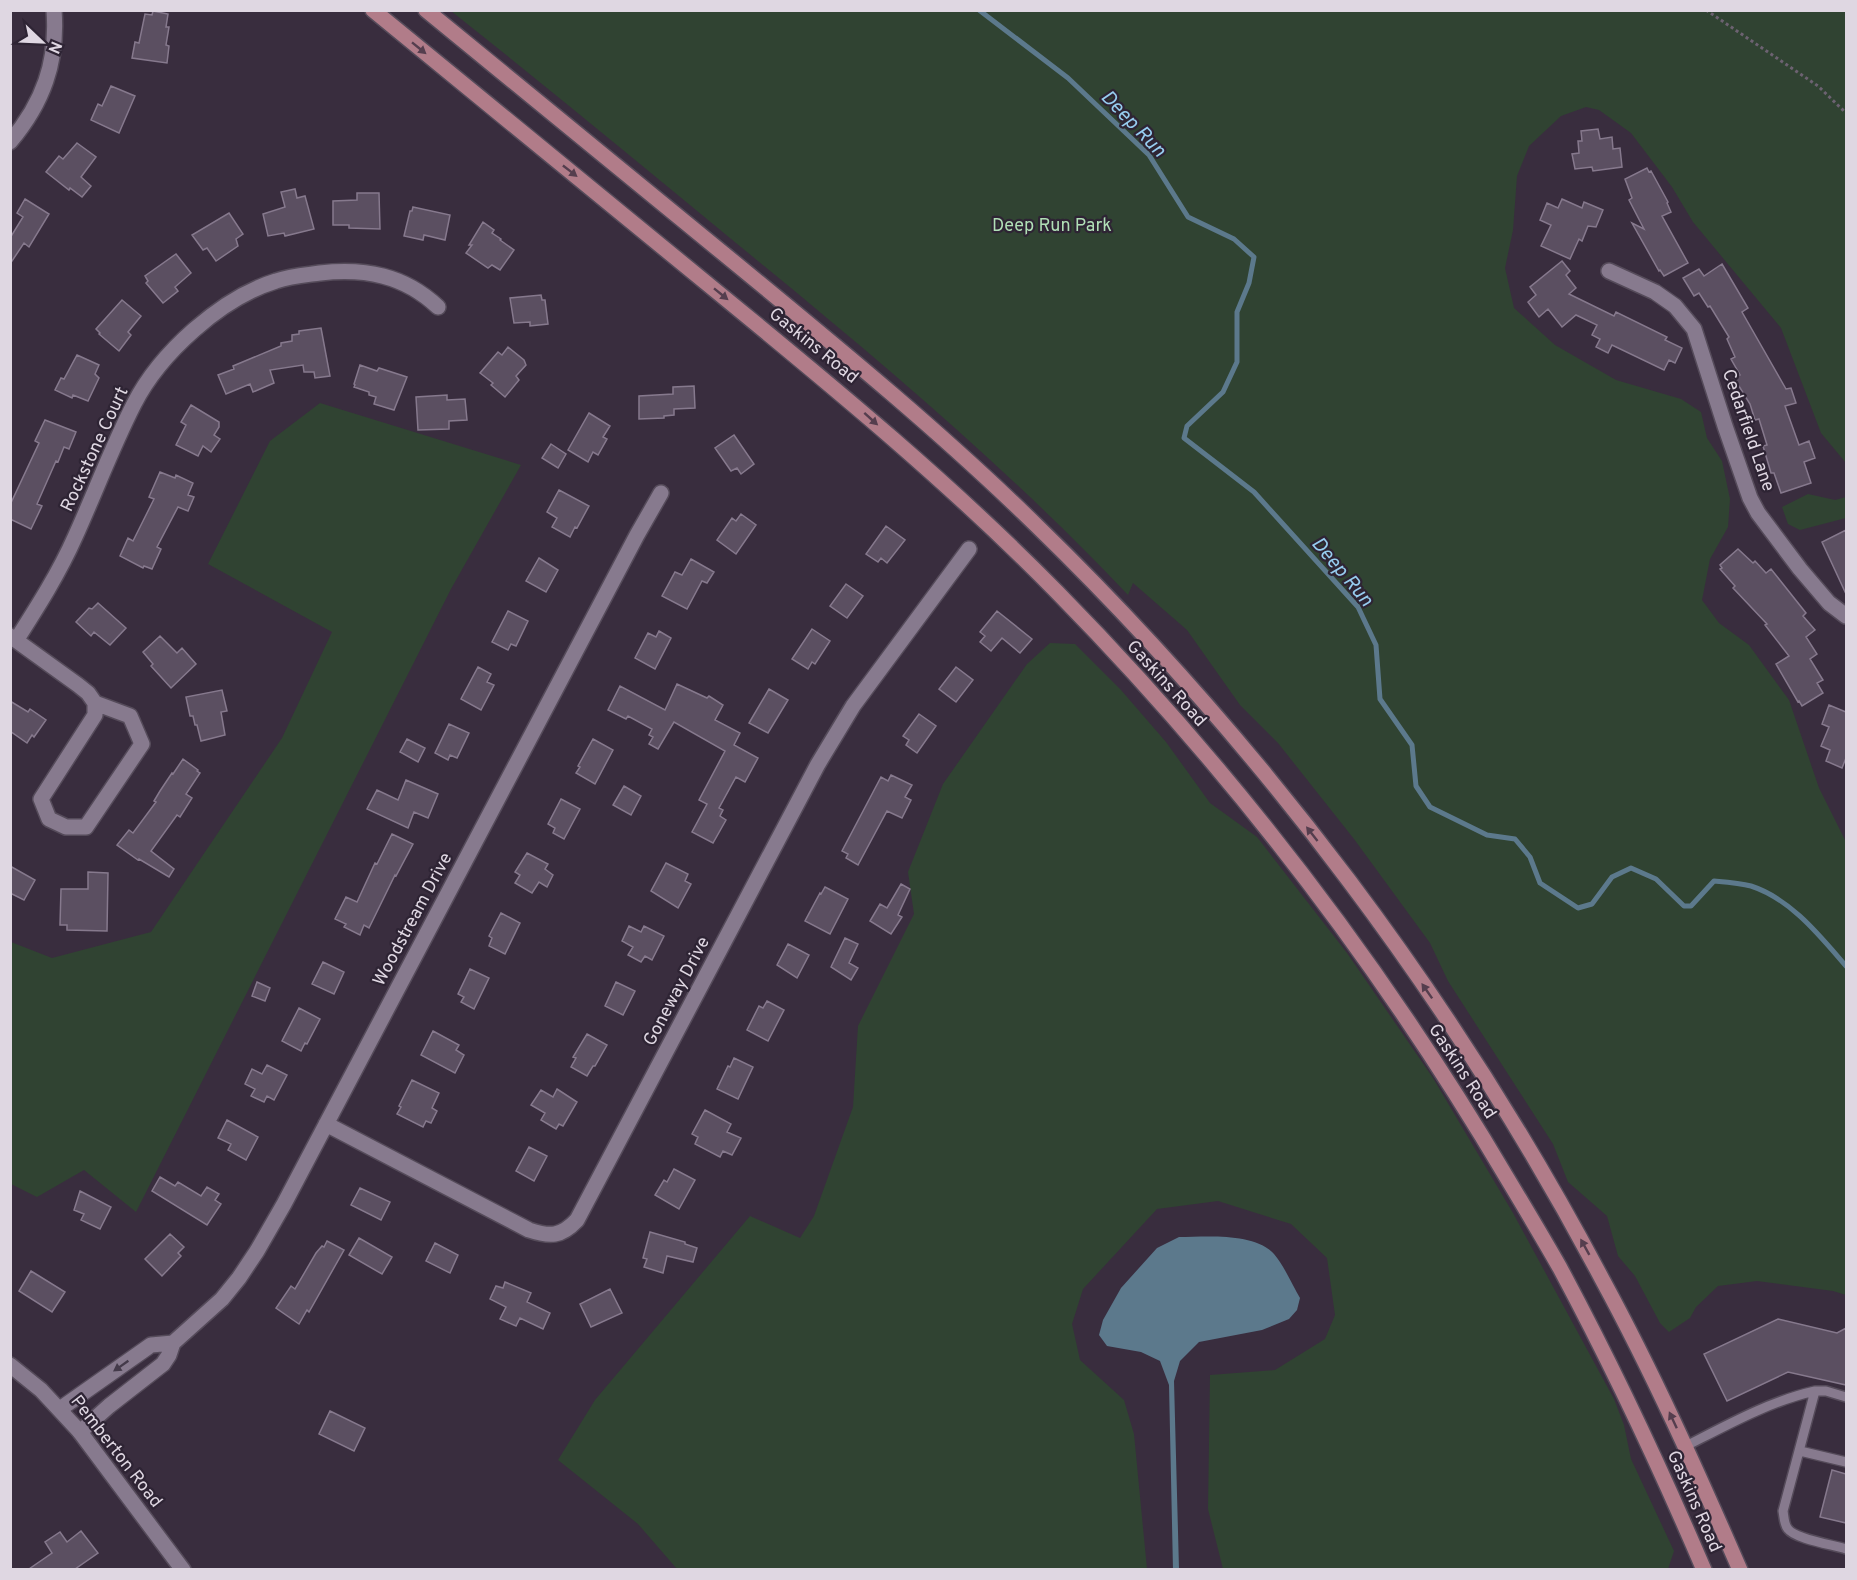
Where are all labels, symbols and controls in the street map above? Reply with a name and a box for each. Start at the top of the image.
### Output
north arrow [12,12,72,72]
text: N [43,38,65,56]
one-way arrow [411,41,427,54]
water label: Deep Run [1094,85,1171,164]
one-way arrow [562,164,578,177]
park label: Deep Run Park [992,215,1112,238]
one-way arrow [713,288,729,301]
street label: Gaskins Road [764,303,863,389]
street label: Cedarfield Lane [1716,366,1779,495]
street label: Rockstone Court [56,383,134,516]
one-way arrow [863,412,878,425]
water label: Deep Run [1305,532,1378,613]
street label: Gaskins Road [1121,636,1211,732]
one-way arrow [1306,826,1319,842]
street label: Woodstream Drive [368,849,458,990]
street label: Goneway Drive [639,933,716,1050]
one-way arrow [1421,984,1433,1000]
street label: Gaskins Road [1422,1020,1501,1124]
one-way arrow [1580,1238,1590,1255]
one-way arrow [113,1360,129,1372]
street label: Pemberton Road [65,1391,167,1513]
one-way arrow [1669,1412,1678,1429]
street label: Gaskins Road [1661,1447,1726,1556]

